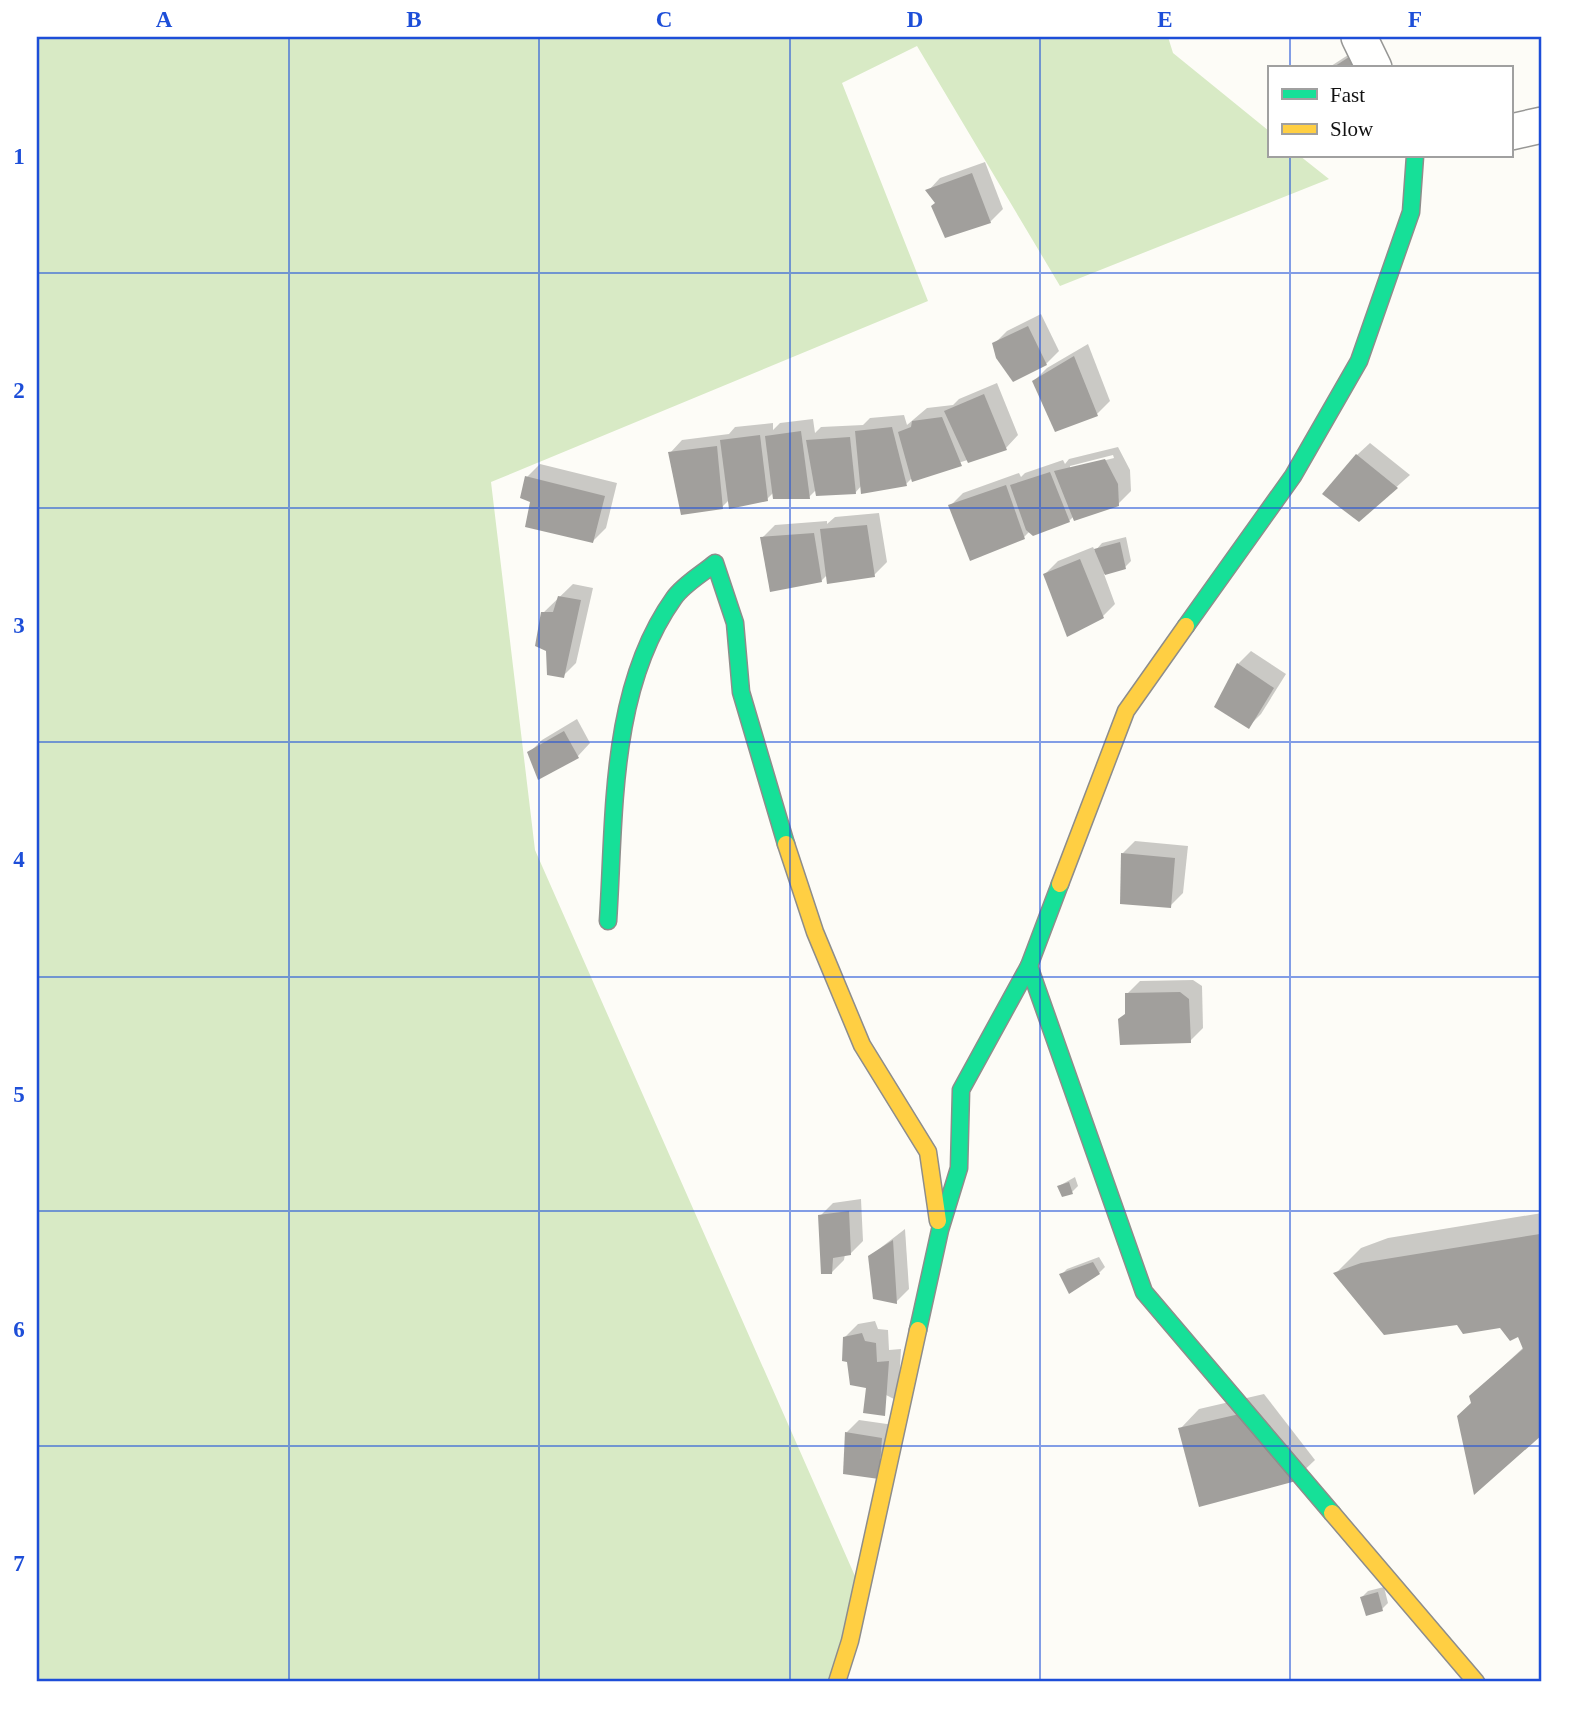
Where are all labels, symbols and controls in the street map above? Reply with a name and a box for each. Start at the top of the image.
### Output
text: A [156,7,173,32]
text: B [406,7,422,32]
text: C [656,7,672,32]
text: D [907,7,923,32]
text: E [1157,7,1173,32]
text: F [1408,7,1422,32]
legend [1268,66,1512,158]
text: Fast [1330,83,1365,107]
text: Slow [1330,117,1374,141]
text: 1 [13,144,25,169]
text: 2 [13,378,25,403]
text: 3 [13,613,25,638]
text: 4 [13,847,25,872]
text: 5 [13,1082,25,1107]
text: 6 [13,1317,25,1342]
text: 7 [13,1551,25,1576]

